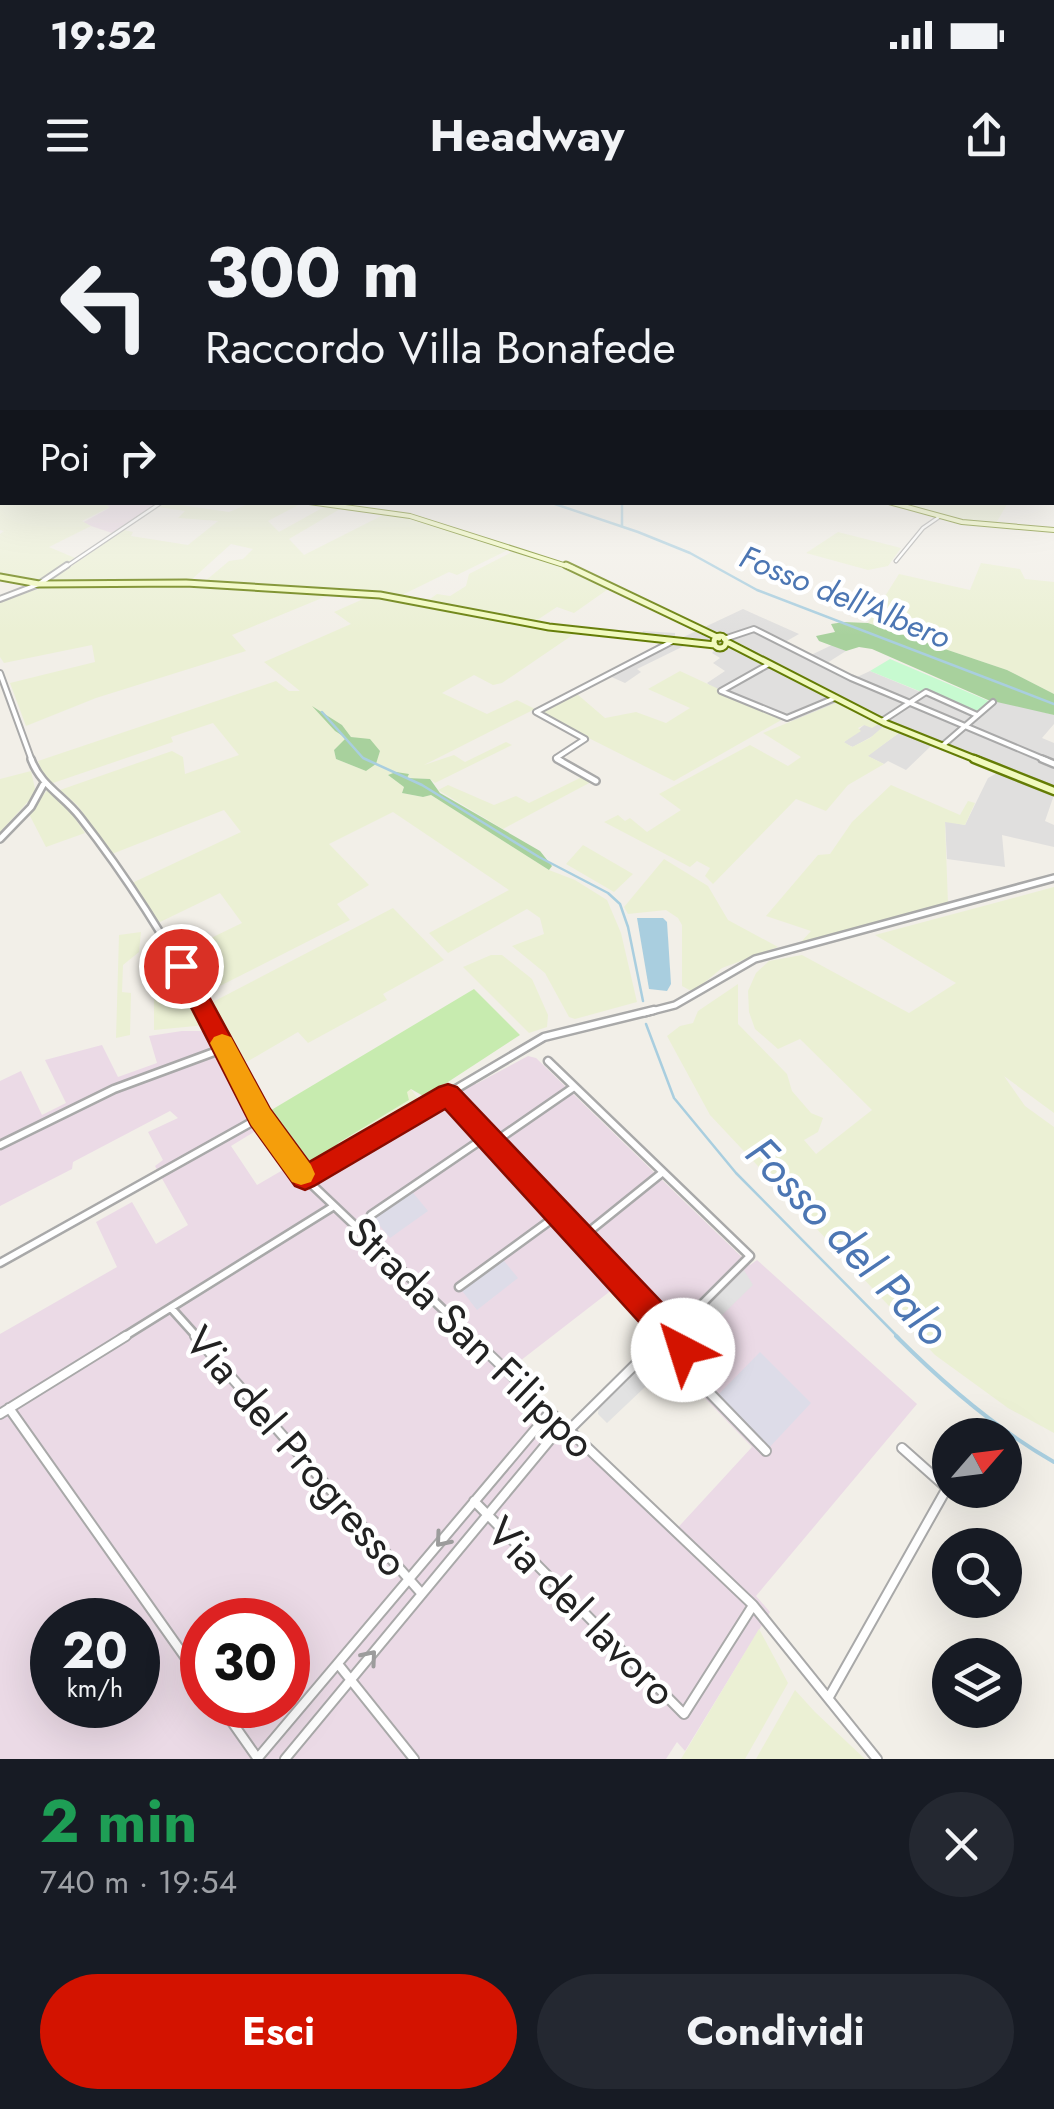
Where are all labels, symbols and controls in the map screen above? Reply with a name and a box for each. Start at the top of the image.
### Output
text: 19:52 [50,8,156,63]
text: Headway [430,103,624,168]
icon: menu [40,108,95,163]
icon: share [959,108,1014,163]
text: 300 m [205,222,420,323]
icon: left [40,240,170,370]
text: Raccordo Villa Bonafede [205,315,676,380]
text: Poi [40,430,90,485]
icon: right [110,430,165,485]
water label: Fosso dell'Albero [733,534,957,660]
pin [139,924,224,1009]
icon: arrive [154,939,209,994]
water label: Fosso del Palo [731,1122,965,1361]
street label: Strada San Filippo [332,1202,609,1472]
position arrow [631,1298,735,1402]
street label: Via del Progresso [171,1313,423,1590]
north arrow [932,1418,1022,1508]
map controls [932,1418,1022,1728]
street label: Via del lavoro [473,1503,690,1720]
one-way arrow [435,1528,453,1546]
button: search [932,1528,1022,1618]
speed limit sign: 30 [180,1598,310,1728]
text: 20 [62,1614,128,1687]
button: layers [932,1638,1022,1728]
one-way arrow [358,1650,376,1668]
text: km/h [67,1670,123,1706]
text: 2 min [40,1778,198,1865]
button: close [909,1792,1014,1897]
text: 740 m · 19:54 [40,1859,237,1905]
button: Esci [40,1974,517,2089]
button: Condividi [537,1974,1014,2089]

